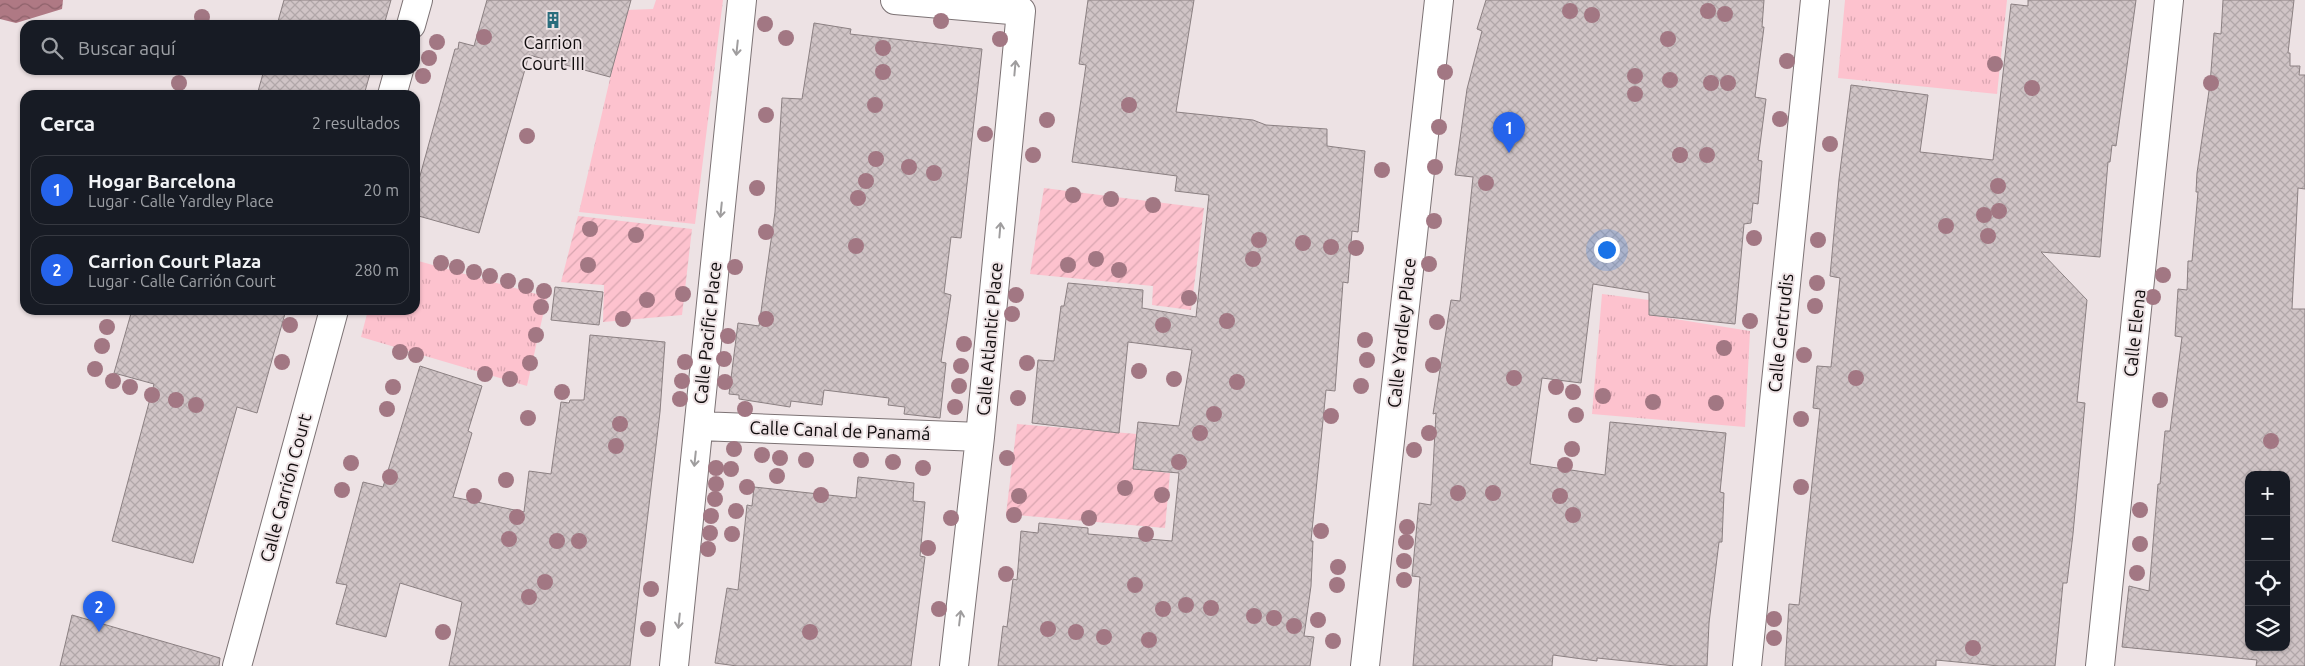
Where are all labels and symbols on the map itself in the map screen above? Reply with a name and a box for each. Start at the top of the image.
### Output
building icon: Carrion Court III [543,10,563,30]
place label: Carrion Court III [521,32,585,73]
one-way arrow [732,40,742,56]
one-way arrow [1011,60,1020,76]
pin: 1 [1493,112,1525,153]
one-way arrow [716,202,726,218]
one-way arrow [995,222,1005,238]
your location [1594,237,1620,263]
street label: Calle Yardley Place [1383,257,1419,409]
street label: Calle Pacific Place [690,261,724,405]
street label: Calle Atlantic Place [972,261,1006,416]
street label: Calle Gertrudis [1764,272,1796,393]
street label: Calle Elena [2119,288,2149,378]
street label: Calle Carrión Court [256,411,314,564]
street label: Calle Canal de Panamá [749,417,931,443]
one-way arrow [690,451,700,467]
pin: 2 [83,591,115,632]
one-way arrow [955,610,965,626]
one-way arrow [674,612,684,628]

